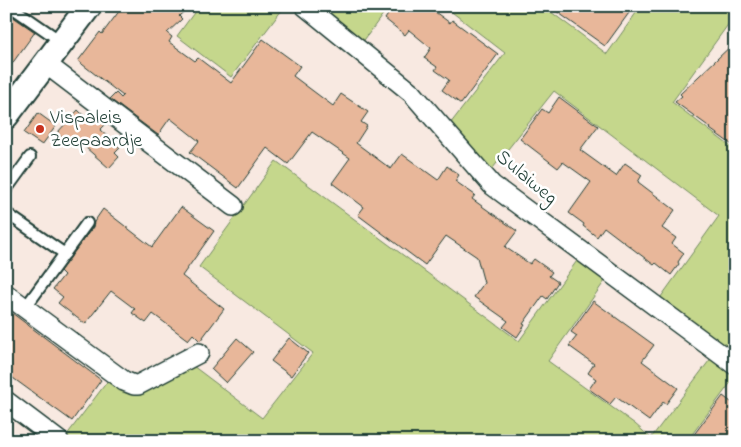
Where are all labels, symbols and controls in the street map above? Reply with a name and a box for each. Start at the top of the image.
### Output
place label: Vispaleis Zeepaardje [49,104,142,156]
marker: Vispaleis Zeepaardje [34,123,46,135]
street label: Sulaiweg [488,143,563,213]

